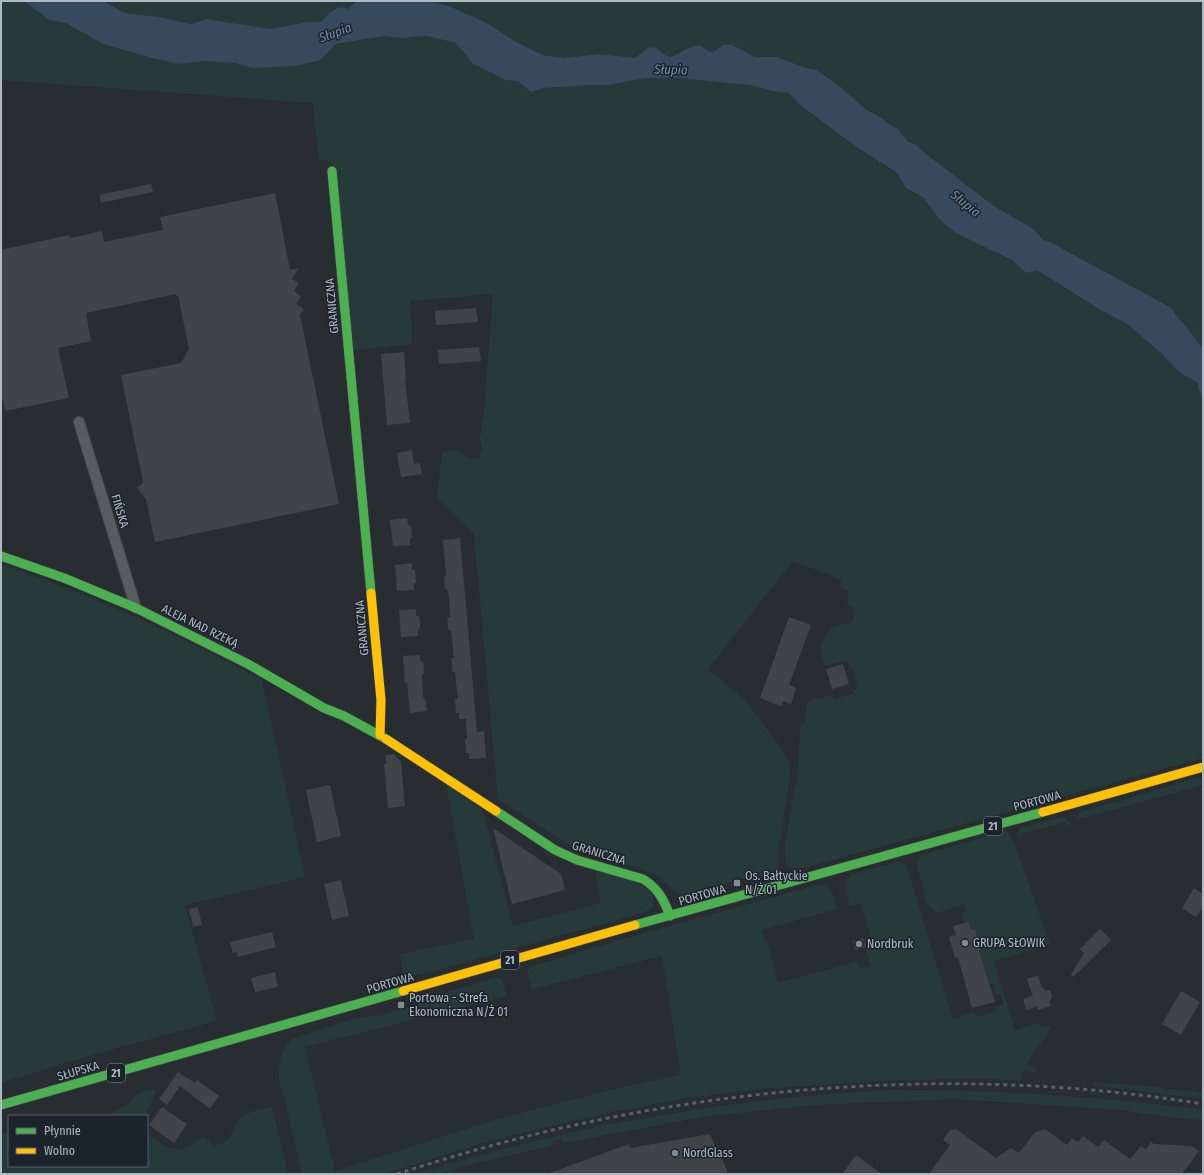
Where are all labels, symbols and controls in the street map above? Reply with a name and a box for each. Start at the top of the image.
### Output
water label: Słupia [316,20,354,46]
water label: Słupia [653,61,688,78]
water label: Słupia [947,186,984,220]
street label: GRANICZNA [323,277,341,334]
street label: FIŃSKA [108,492,133,530]
street label: GRANICZNA [353,599,371,656]
street label: ALEJA NAD RZEKĄ [159,601,241,651]
street label: PORTOWA [1012,788,1063,814]
road number: 21 [984,817,1002,835]
street label: GRANICZNA [570,838,628,868]
place label: Os. Bałtyckie N/Ż 01 [745,869,808,897]
marker: Os. Bałtyckie N/Ż 01 [732,878,742,888]
street label: PORTOWA [677,881,728,908]
place label: GRUPA SŁOWIK [973,936,1046,950]
place label: Nordbruk [867,937,914,951]
marker: GRUPA SŁOWIK [960,938,970,948]
marker: Nordbruk [854,939,864,949]
road number: 21 [501,951,519,969]
street label: PORTOWA [365,969,416,996]
place label: Portowa - Strefa Ekonomiczna N/Ż 01 [409,991,508,1019]
marker: Portowa - Strefa Ekonomiczna N/Ż 01 [396,1000,406,1010]
street label: SŁUPSKA [55,1058,101,1084]
road number: 21 [107,1064,125,1082]
legend [8,1115,148,1167]
text: Płynnie [44,1124,81,1138]
text: Wolno [44,1144,75,1158]
place label: NordGlass [683,1146,733,1160]
marker: NordGlass [670,1148,680,1158]

